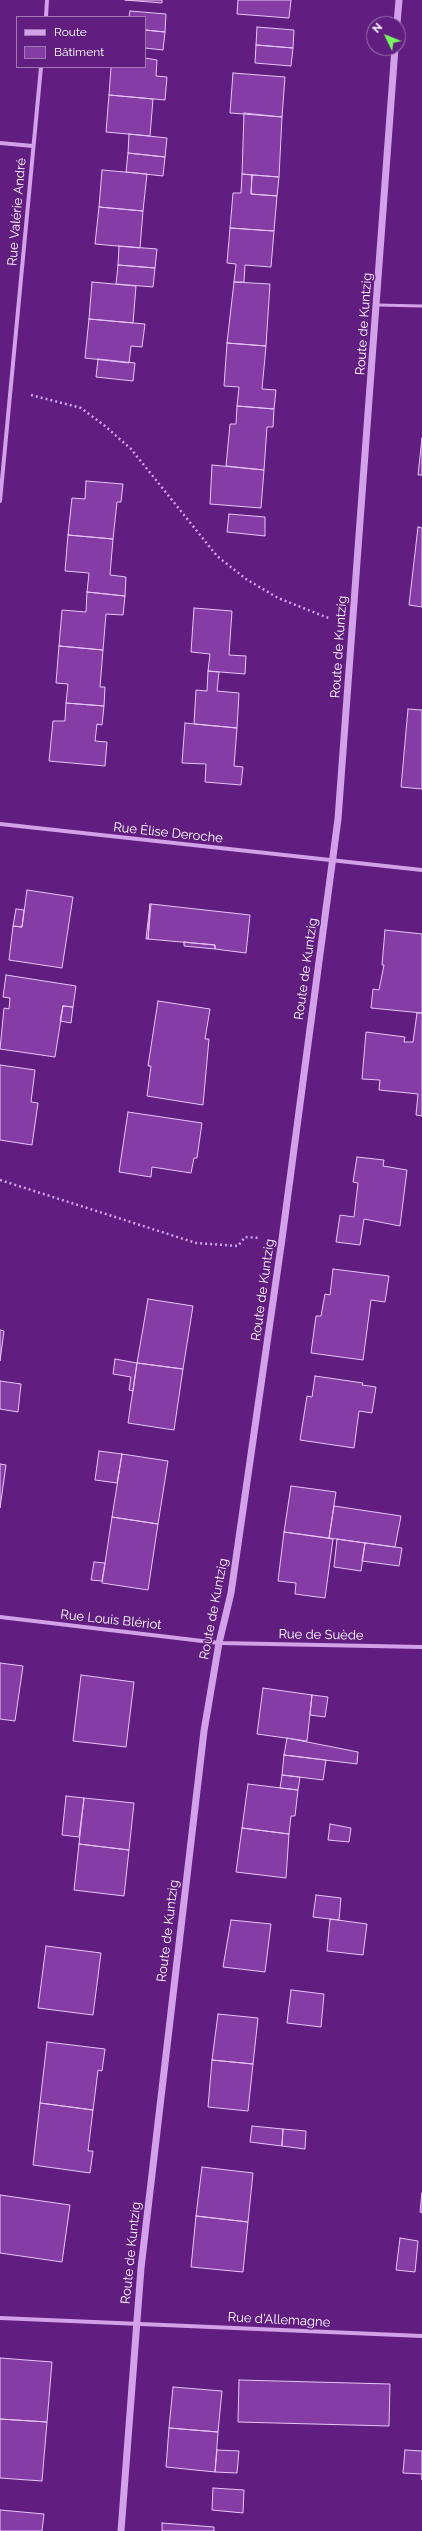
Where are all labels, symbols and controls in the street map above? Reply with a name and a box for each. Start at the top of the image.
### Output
legend [16,16,146,68]
north arrow [366,16,406,56]
text: N [370,21,385,36]
text: Route [54,25,87,39]
text: Bâtiment [54,45,104,59]
street label: Rue Valérie André [5,157,29,267]
street label: Route de Kuntzig [353,272,375,376]
street label: Route de Kuntzig [328,595,350,699]
street label: Rue Élise Deroche [113,819,223,847]
street label: Route de Kuntzig [291,917,321,1021]
street label: Route de Kuntzig [248,1238,278,1342]
street label: Route de Kuntzig [197,1557,231,1661]
street label: Rue Louis Blériot [60,1607,162,1633]
street label: Rue de Suède [278,1626,364,1644]
street label: Route de Kuntzig [154,1879,182,1983]
street label: Route de Kuntzig [118,2201,144,2305]
street label: Rue d'Allemagne [227,2310,331,2330]

